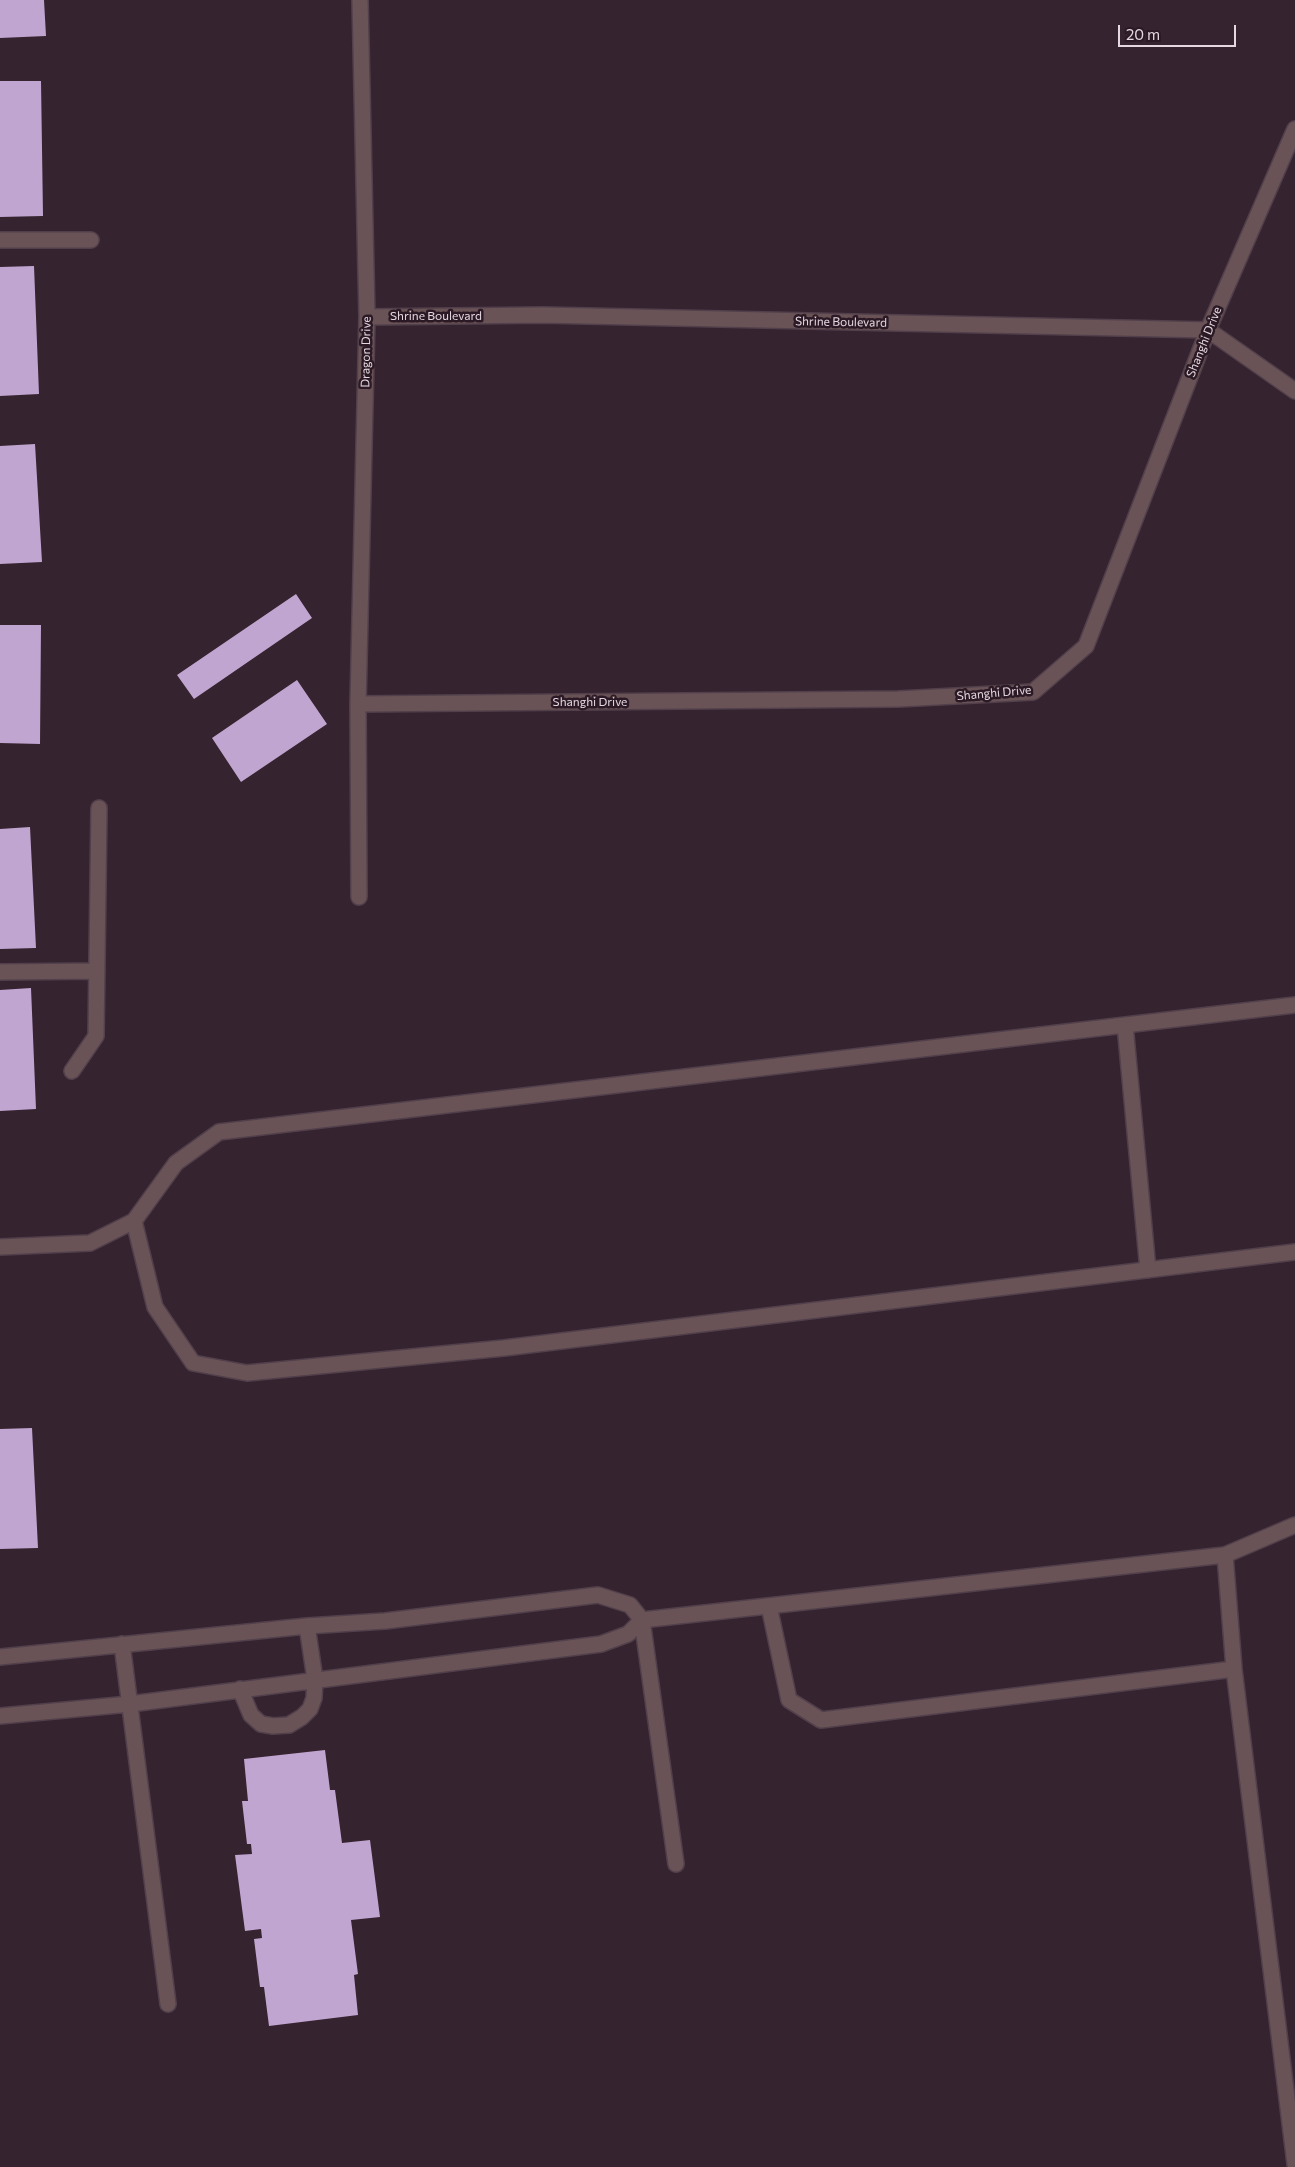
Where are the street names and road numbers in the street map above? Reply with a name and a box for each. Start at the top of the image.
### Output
street label: Shanghi Drive [1183,305,1225,379]
street label: Shrine Boulevard [390,309,482,323]
street label: Shrine Boulevard [795,314,887,330]
street label: Dragon Drive [358,316,374,388]
street label: Shanghi Drive [956,683,1032,703]
street label: Shanghi Drive [553,695,627,709]

